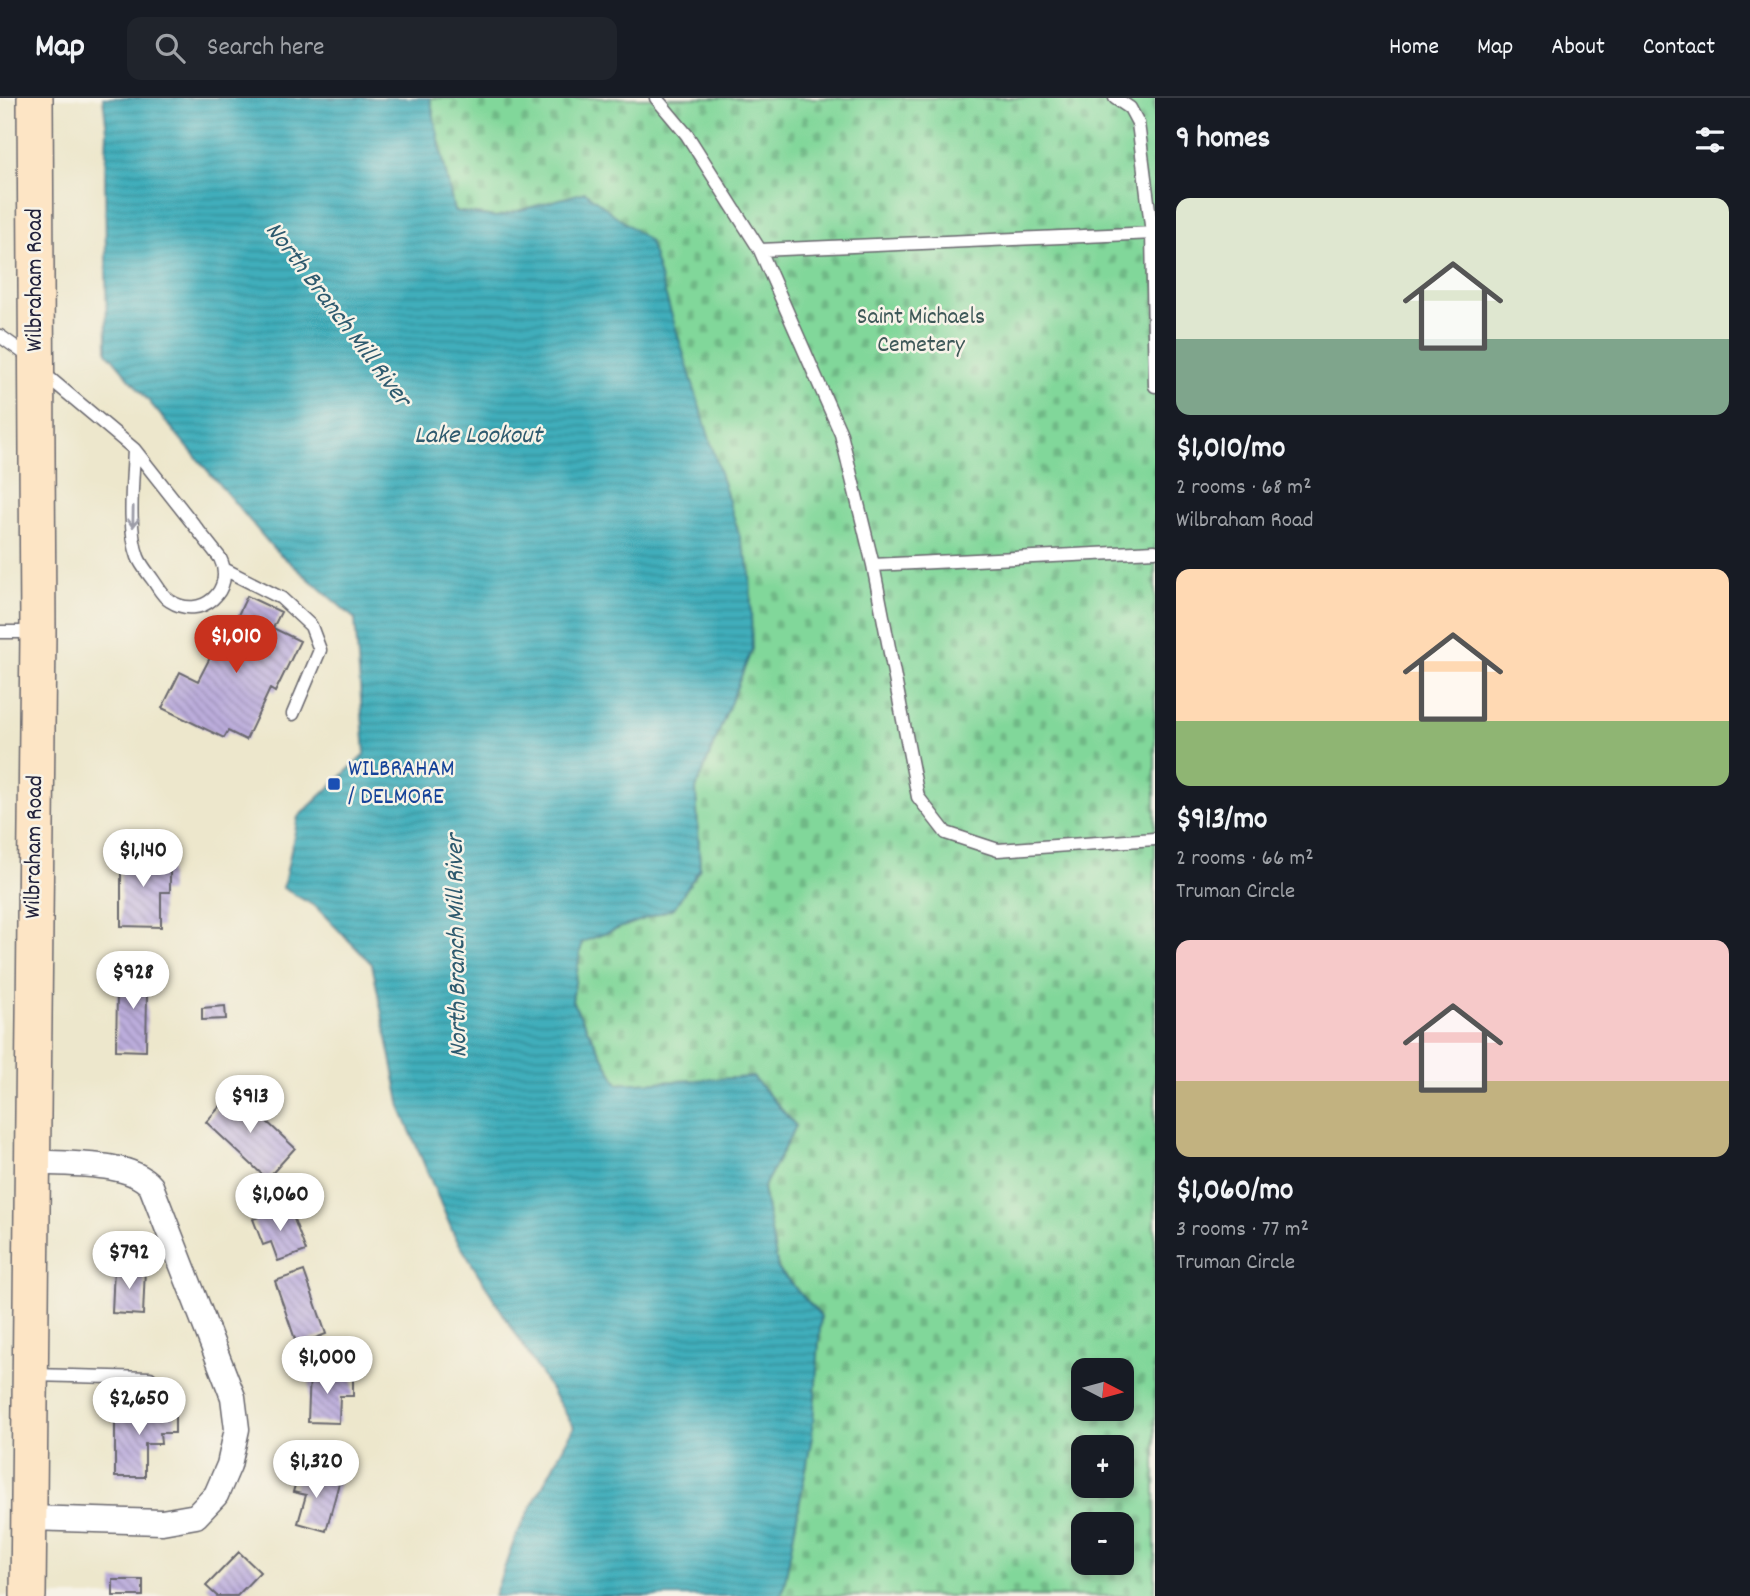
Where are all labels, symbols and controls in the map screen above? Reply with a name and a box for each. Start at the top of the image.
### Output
search box [127,17,617,80]
text: Map [35,25,85,72]
icon: search [151,29,189,67]
text: Search here [207,30,325,67]
text: Home [1389,31,1439,65]
text: Map [1477,31,1513,65]
text: About [1551,31,1605,65]
text: Contact [1643,31,1715,65]
text: 9 homes [1176,119,1270,162]
icon: filters [1691,121,1729,159]
street label: Wilbraham Road [19,208,53,352]
water label: North Branch Mill River [255,215,421,418]
icon: home [1390,243,1516,369]
park label: Saint Michaels Cemetery [857,301,985,363]
water label: Lake Lookout [414,418,544,455]
text: $1,010/mo [1176,429,1285,472]
text: 2 rooms · 68 m² [1176,472,1312,505]
one-way arrow [126,505,140,528]
text: Wilbraham Road [1176,505,1314,538]
icon: home [1390,614,1516,740]
pin: $1,010 [179,616,293,675]
text: $1,010 [210,621,262,654]
place label: WILBRAHAM / DELMORE [348,753,455,815]
street label: Wilbraham Road [17,775,53,919]
marker: WILBRAHAM / DELMORE [326,776,342,792]
text: $913/mo [1176,800,1267,843]
pin: $1,140 [86,830,200,889]
water label: North Branch Mill River [437,831,478,1058]
text: $1,140 [119,835,167,868]
text: 2 rooms · 66 m² [1176,843,1314,876]
text: Truman Circle [1176,876,1295,909]
pin: $928 [92,951,174,1011]
text: $928 [112,957,154,990]
icon: home [1390,985,1516,1111]
pin: $913 [209,1076,291,1135]
text: $913 [231,1081,269,1114]
text: $1,060/mo [1176,1171,1293,1214]
pin: $1,060 [223,1174,337,1233]
text: $1,060 [251,1179,309,1212]
text: 3 rooms · 77 m² [1176,1214,1309,1247]
pin: $792 [88,1232,170,1291]
text: $792 [108,1237,150,1270]
text: Truman Circle [1176,1247,1295,1280]
pin: $1,000 [270,1336,384,1396]
text: $1,000 [298,1342,356,1375]
north arrow [1071,1358,1134,1421]
map controls [1071,1358,1134,1575]
pin: $2,650 [82,1378,196,1437]
text: $2,650 [109,1383,169,1416]
button: + [1071,1435,1134,1498]
pin: $1,320 [259,1440,373,1500]
text: $1,320 [289,1446,343,1479]
button: − [1071,1512,1134,1575]

